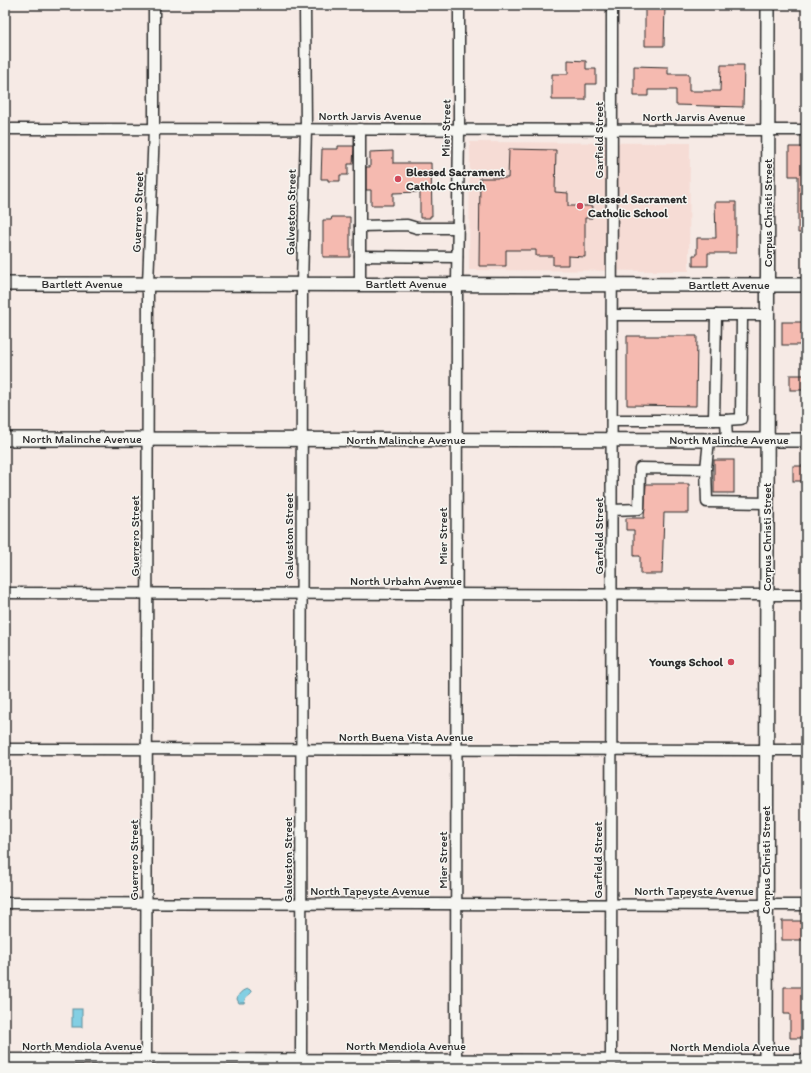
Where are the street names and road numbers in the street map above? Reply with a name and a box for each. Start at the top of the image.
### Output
street label: Mier Street [438,99,454,157]
street label: Garfield Street [592,101,606,178]
street label: North Jarvis Avenue [318,109,422,123]
street label: North Jarvis Avenue [642,110,746,124]
street label: Corpus Christi Street [761,158,775,267]
street label: Galveston Street [283,168,299,255]
street label: Guerrero Street [130,171,146,253]
street label: Bartlett Avenue [41,277,123,291]
street label: Bartlett Avenue [365,277,447,291]
street label: Bartlett Avenue [688,278,770,292]
street label: North Malinche Avenue [22,432,142,446]
street label: North Malinche Avenue [346,433,466,447]
street label: North Malinche Avenue [669,433,789,447]
street label: Corpus Christi Street [760,482,774,591]
street label: Galveston Street [282,492,296,579]
street label: Guerrero Street [128,495,142,577]
street label: Garfield Street [592,497,606,574]
street label: Mier Street [436,507,450,565]
street label: North Urbahn Avenue [350,574,462,588]
street label: North Buena Vista Avenue [339,730,474,744]
street label: Corpus Christi Street [759,805,773,914]
street label: Galveston Street [281,816,295,903]
street label: Guerrero Street [127,819,141,901]
street label: Garfield Street [591,821,605,898]
street label: Mier Street [436,831,450,889]
street label: North Tapeyste Avenue [310,884,430,898]
street label: North Tapeyste Avenue [634,884,754,898]
street label: North Mendiola Avenue [22,1039,142,1053]
street label: North Mendiola Avenue [346,1039,466,1053]
street label: North Mendiola Avenue [670,1040,790,1054]

